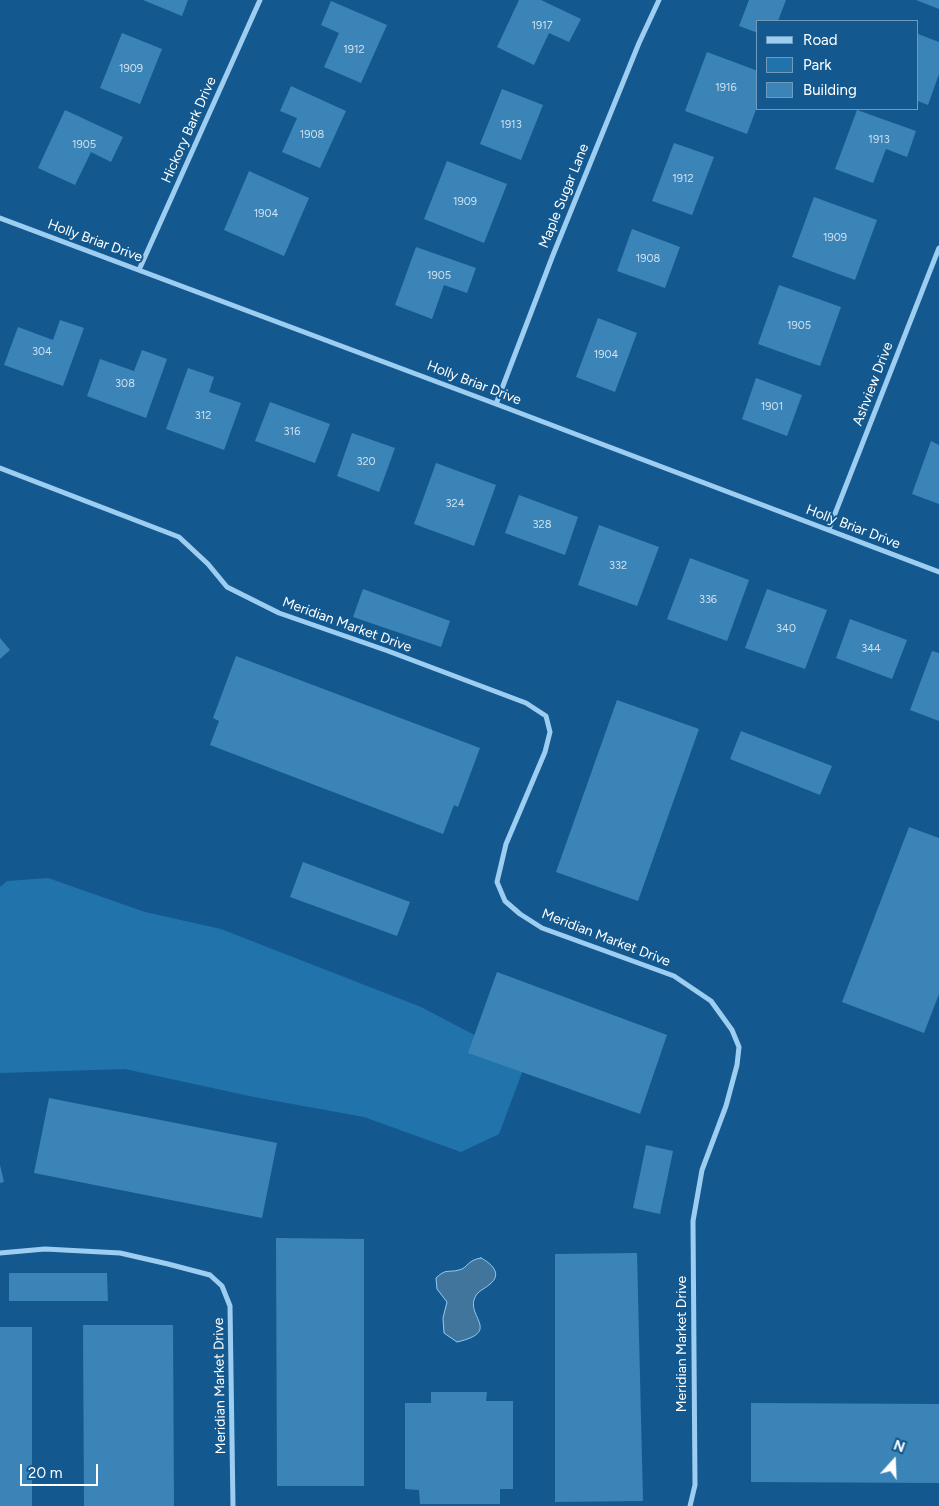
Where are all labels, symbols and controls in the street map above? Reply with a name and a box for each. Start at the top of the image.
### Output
house number: 1917 [531,19,553,33]
legend [756,20,919,110]
text: Road [803,31,838,49]
house number: 1912 [343,43,365,57]
text: Park [803,56,832,74]
house number: 1909 [119,62,143,76]
street label: Hickory Bark Drive [158,74,220,186]
house number: 1916 [715,81,737,95]
text: Building [803,81,857,99]
house number: 1913 [500,118,522,132]
house number: 1908 [300,128,324,142]
house number: 1913 [868,133,890,147]
house number: 1905 [72,138,96,152]
street label: Maple Sugar Lane [535,141,593,251]
house number: 1912 [672,172,694,186]
house number: 1909 [453,195,477,209]
house number: 1904 [254,207,278,221]
street label: Holly Briar Drive [45,216,145,266]
house number: 1909 [823,231,847,245]
house number: 1908 [636,252,660,266]
house number: 1905 [427,269,451,283]
house number: 1905 [787,319,811,333]
street label: Ashview Drive [849,340,897,428]
house number: 304 [32,345,52,359]
house number: 1904 [594,348,618,362]
street label: Holly Briar Drive [424,357,524,409]
house number: 308 [115,377,135,391]
house number: 1901 [761,400,783,414]
house number: 312 [195,409,211,423]
house number: 316 [284,425,300,439]
house number: 320 [356,455,376,469]
house number: 324 [446,497,464,511]
street label: Holly Briar Drive [803,501,903,553]
house number: 328 [533,518,551,532]
house number: 332 [609,559,627,573]
house number: 336 [699,593,717,607]
street label: Meridian Market Drive [280,594,414,656]
house number: 340 [776,622,796,636]
house number: 344 [861,642,881,656]
street label: Meridian Market Drive [539,906,673,970]
street label: Meridian Market Drive [674,1276,690,1412]
street label: Meridian Market Drive [210,1318,230,1454]
north arrow [869,1436,919,1486]
text: N [891,1437,907,1456]
scale bar [22,1454,100,1486]
text: 20 m [28,1464,62,1482]

